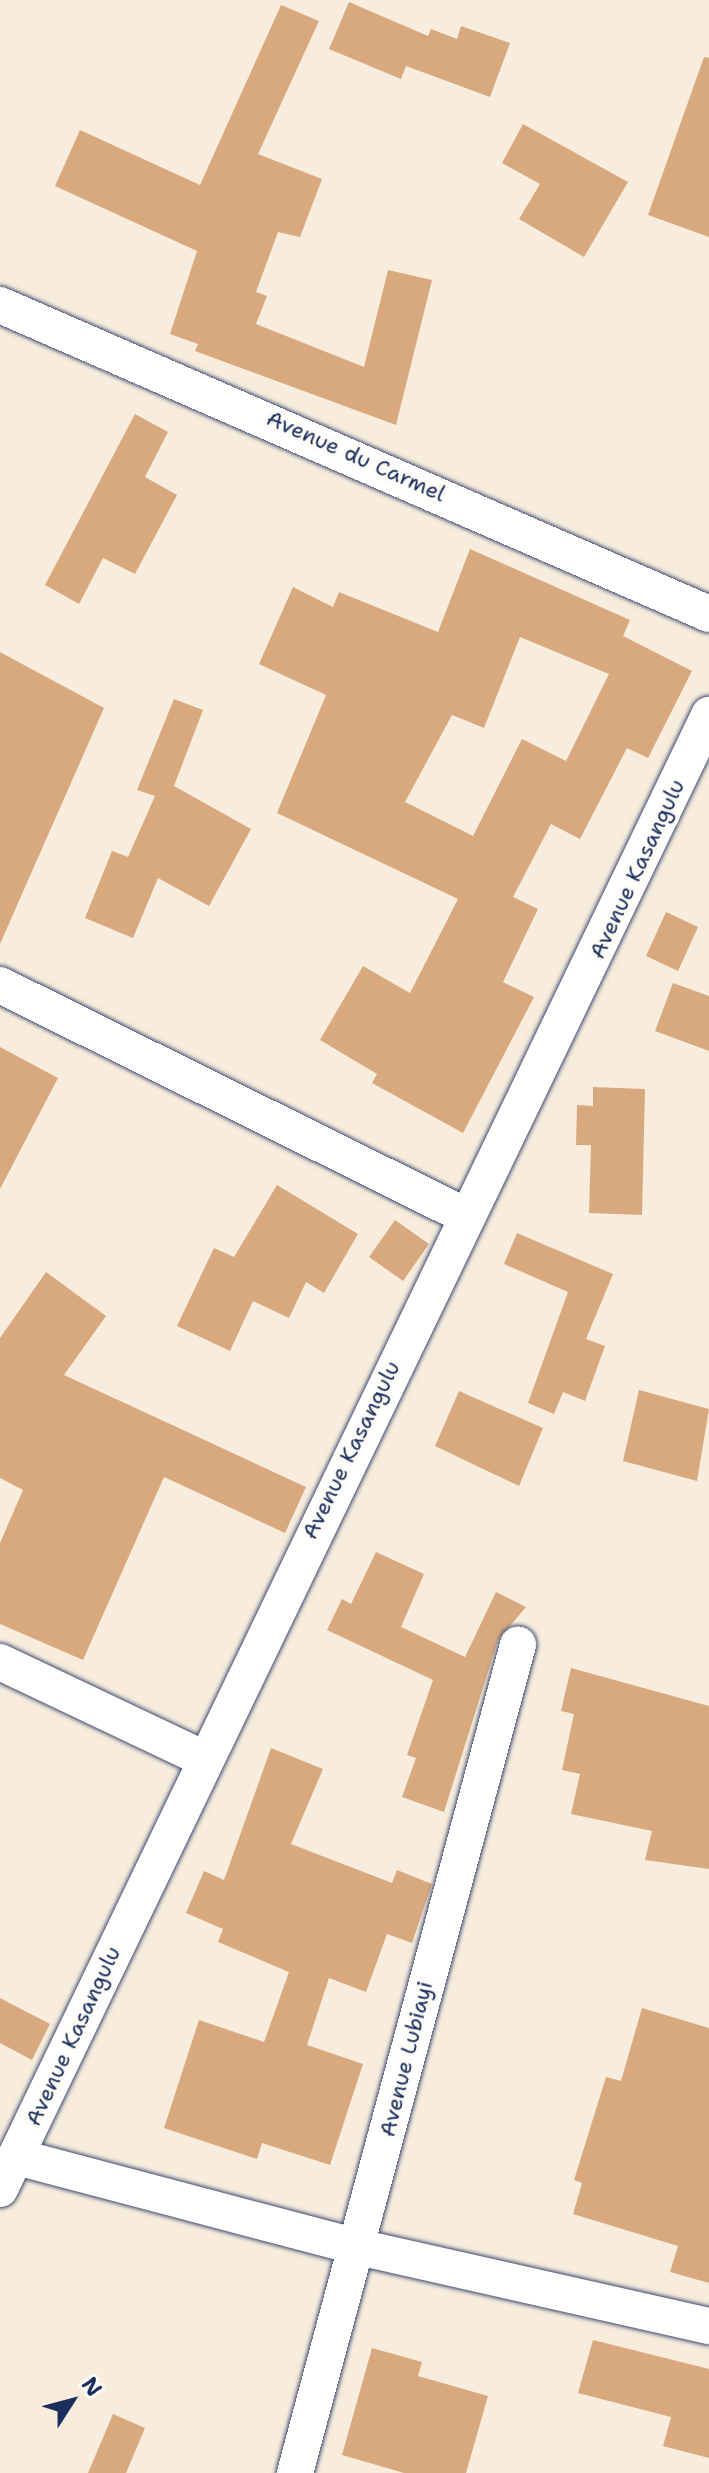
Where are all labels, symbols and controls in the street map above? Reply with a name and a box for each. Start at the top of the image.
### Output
street label: Avenue du Carmel [263,405,449,507]
street label: Avenue Kasangulu [584,775,690,963]
street label: Avenue Kasangulu [296,1357,406,1543]
street label: Avenue Kasangulu [20,1942,126,2130]
street label: Avenue Lubiayi [374,1978,438,2140]
north arrow [32,2361,112,2441]
text: N [75,2371,109,2402]

